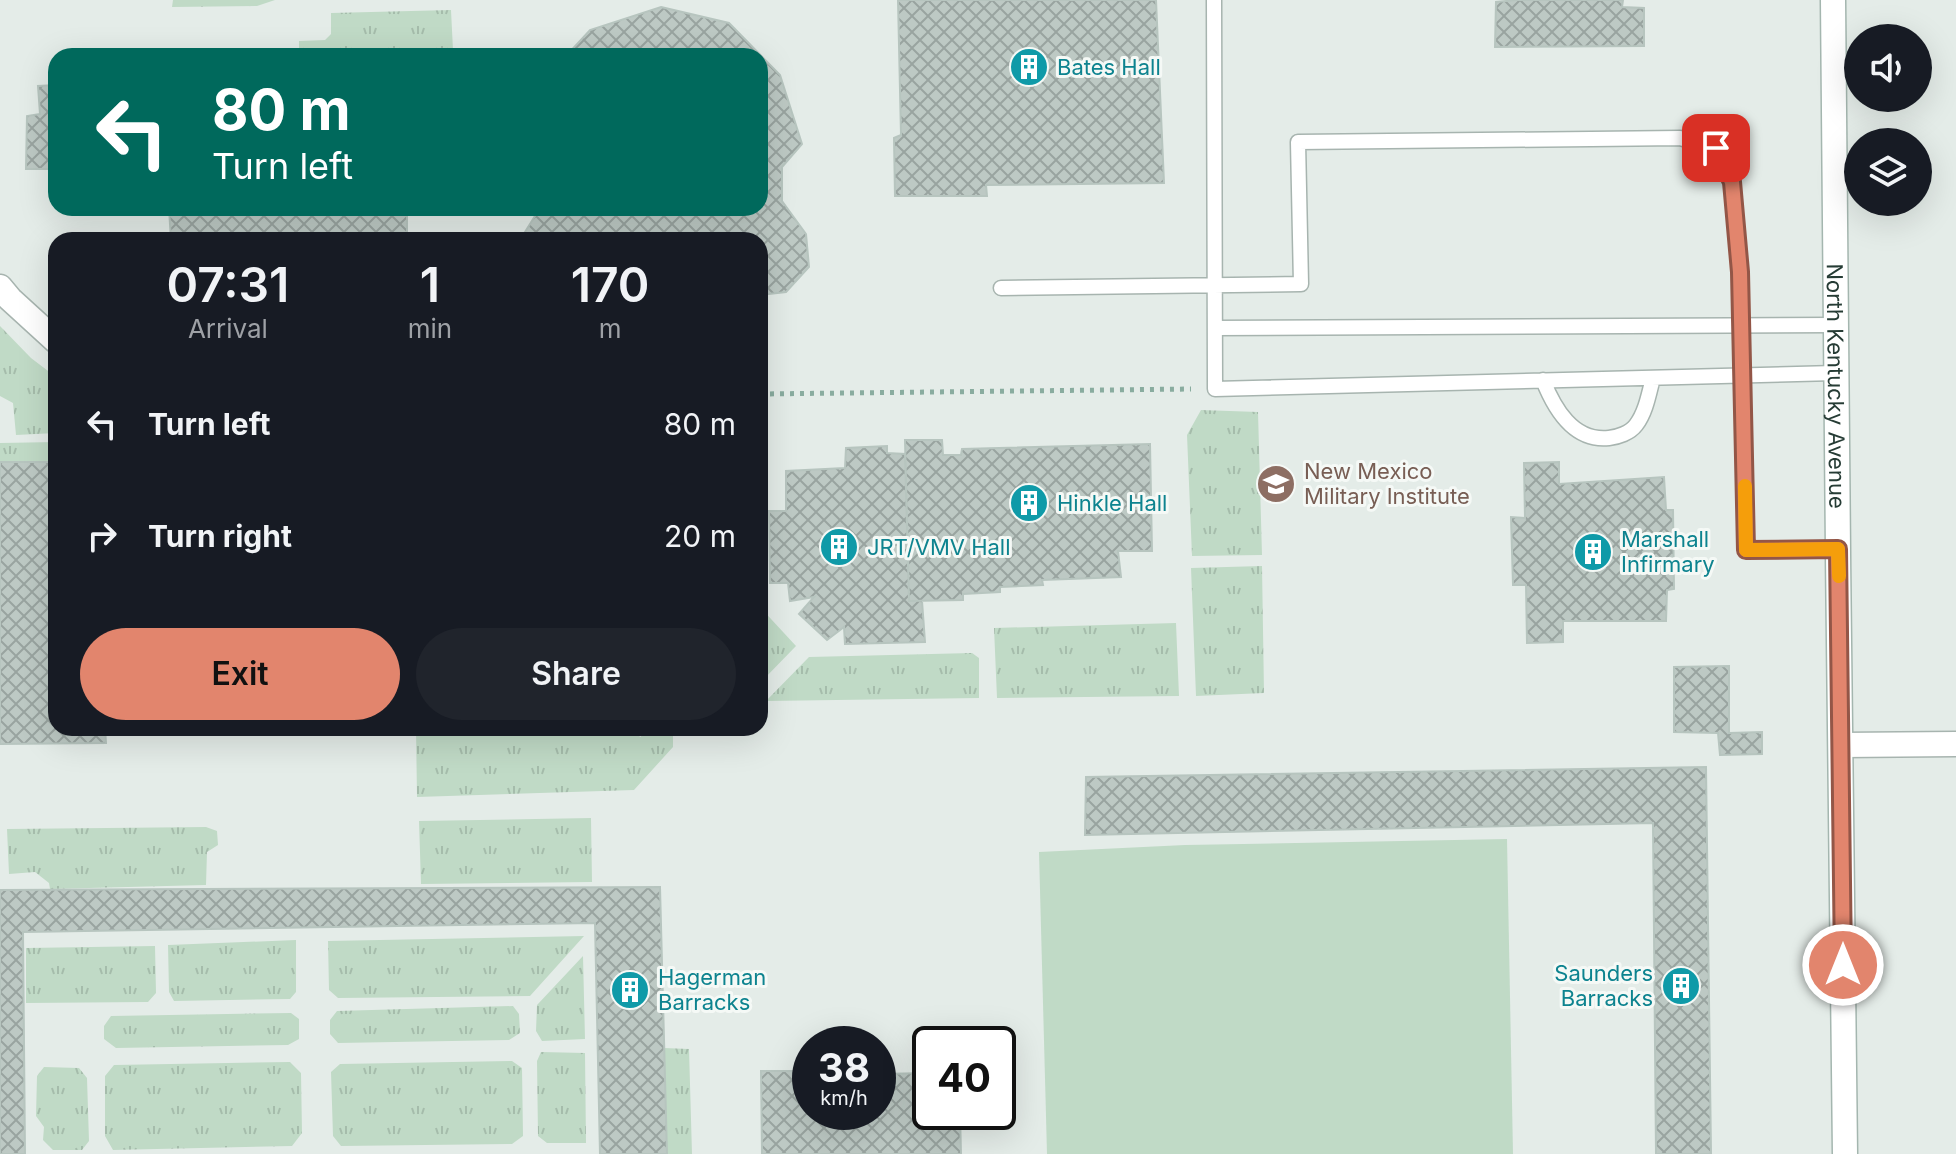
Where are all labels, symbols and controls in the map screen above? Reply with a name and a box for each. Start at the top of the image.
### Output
map controls [1844,24,1932,216]
button: sound [1844,24,1932,112]
building icon: Bates Hall [1008,46,1050,88]
place label: Bates Hall [1057,54,1161,80]
text: 80 m [212,76,351,144]
icon: left [80,80,184,184]
pin [1682,114,1750,182]
icon: arrive [1694,126,1738,170]
button: layers [1844,128,1932,216]
text: Turn left [212,144,353,188]
text: 07:31 [166,255,289,314]
text: 1 [420,255,440,314]
text: 170 [571,255,650,314]
street label: North Kentucky Avenue [1822,263,1850,509]
text: Arrival [188,313,268,344]
text: min [408,313,452,344]
text: m [599,313,621,344]
icon: left [80,402,124,446]
text: Turn left [148,406,270,442]
text: 80 m [664,406,736,442]
place label: New Mexico Military Institute [1304,458,1470,509]
school or university icon: New Mexico Military Institute [1255,463,1297,505]
building icon: Hinkle Hall [1008,482,1050,524]
place label: Hinkle Hall [1057,490,1167,516]
icon: right [80,514,124,558]
text: Turn right [148,518,292,554]
text: 20 m [664,518,736,554]
building icon: JRT/VMV Hall [818,526,860,568]
place label: Marshall Infirmary [1621,526,1715,577]
building icon: Marshall Infirmary [1572,531,1614,573]
place label: JRT/VMV Hall [867,534,1011,560]
button: Exit [80,628,400,720]
button: Share [416,628,736,720]
position arrow [1801,923,1885,1007]
place label: Saunders Barracks [1554,960,1653,1011]
place label: Hagerman Barracks [658,964,766,1015]
building icon: Saunders Barracks [1660,965,1702,1007]
building icon: Hagerman Barracks [609,969,651,1011]
speed limit sign: 40 [912,1026,1016,1130]
text: 38 [818,1043,870,1092]
text: km/h [820,1086,868,1110]

